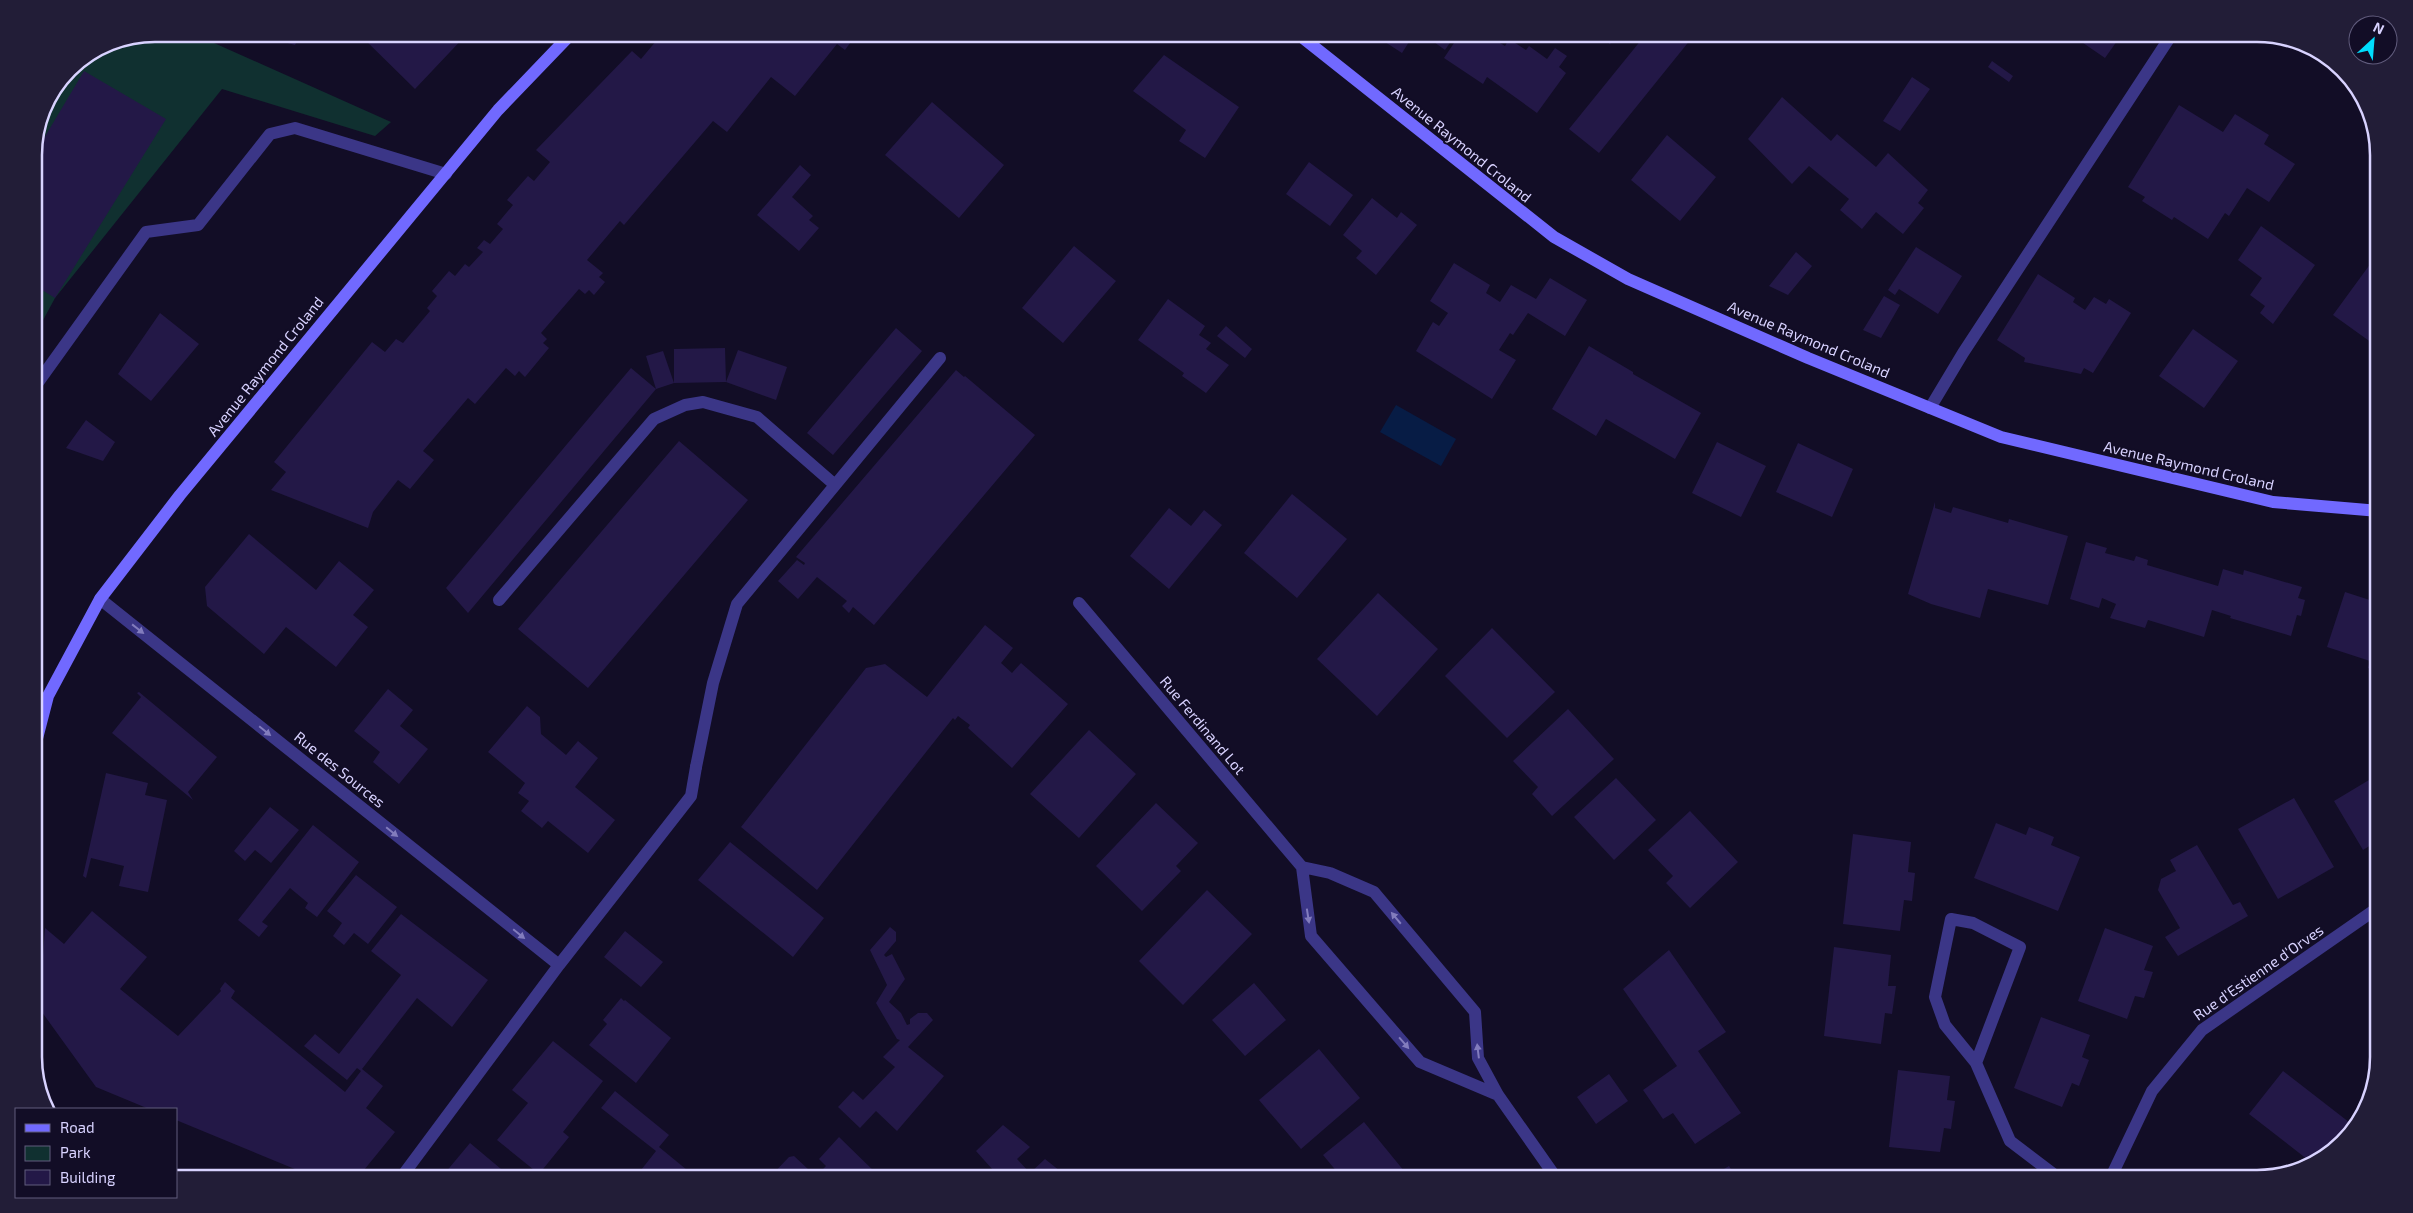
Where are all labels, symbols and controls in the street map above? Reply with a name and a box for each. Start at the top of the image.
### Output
north arrow [2348,15,2398,65]
text: N [2371,18,2387,38]
street label: Avenue Raymond Croland [1389,82,1535,206]
street label: Avenue Raymond Croland [203,293,327,439]
street label: Avenue Raymond Croland [1725,297,1893,381]
street label: Avenue Raymond Croland [2102,437,2276,493]
one-way arrow [131,624,144,635]
street label: Rue Ferdinand Lot [1157,672,1250,778]
one-way arrow [258,725,271,736]
street label: Rue des Sources [291,727,389,811]
one-way arrow [385,827,398,838]
one-way arrow [1304,908,1312,924]
one-way arrow [1390,912,1401,925]
street label: Rue d'Estienne d'Orves [2190,920,2326,1024]
one-way arrow [512,928,525,939]
one-way arrow [1398,1037,1410,1049]
one-way arrow [1474,1043,1482,1059]
legend [15,1108,178,1198]
text: Road [60,1118,95,1136]
text: Park [60,1143,91,1161]
text: Building [60,1168,116,1186]

